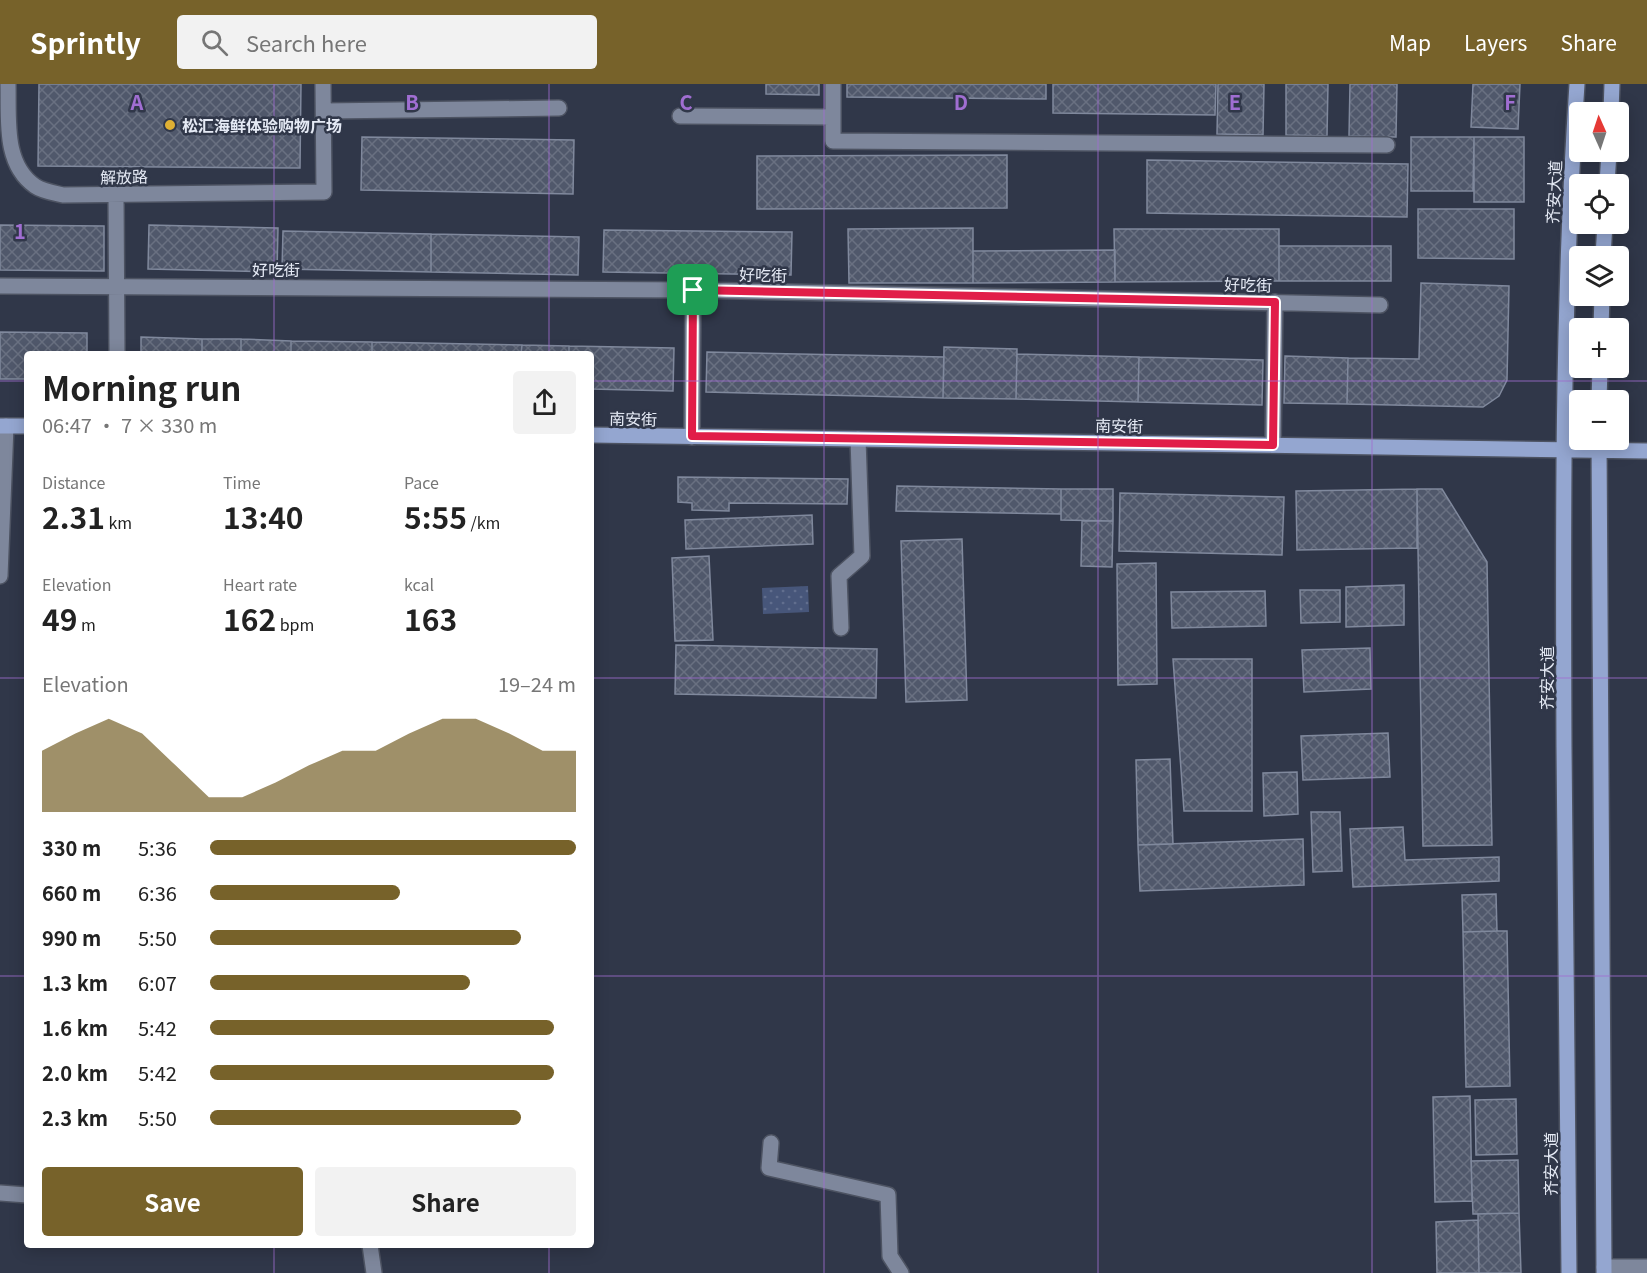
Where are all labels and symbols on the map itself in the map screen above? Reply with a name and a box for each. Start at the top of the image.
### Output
text: A [130,87,144,116]
text: B [405,87,419,116]
text: C [679,87,693,116]
text: D [954,87,968,116]
text: E [1229,87,1241,116]
text: F [1504,87,1516,116]
north arrow [1569,102,1629,162]
place label: 松汇海鲜体验购物广场 [182,113,342,137]
marker: 松汇海鲜体验购物广场 [163,118,177,132]
street label: 齐安大道 [1539,159,1567,225]
street label: 解放路 [100,164,148,188]
text: 1 [14,216,26,245]
street label: 好吃街 [252,257,300,281]
street label: 好吃街 [739,262,787,286]
pin [667,264,718,315]
street label: 好吃街 [1224,272,1272,296]
street label: 南安街 [609,406,657,430]
street label: 南安街 [1095,413,1143,437]
street label: 齐安大道 [1534,646,1558,710]
street label: 齐安大道 [1538,1132,1562,1196]

